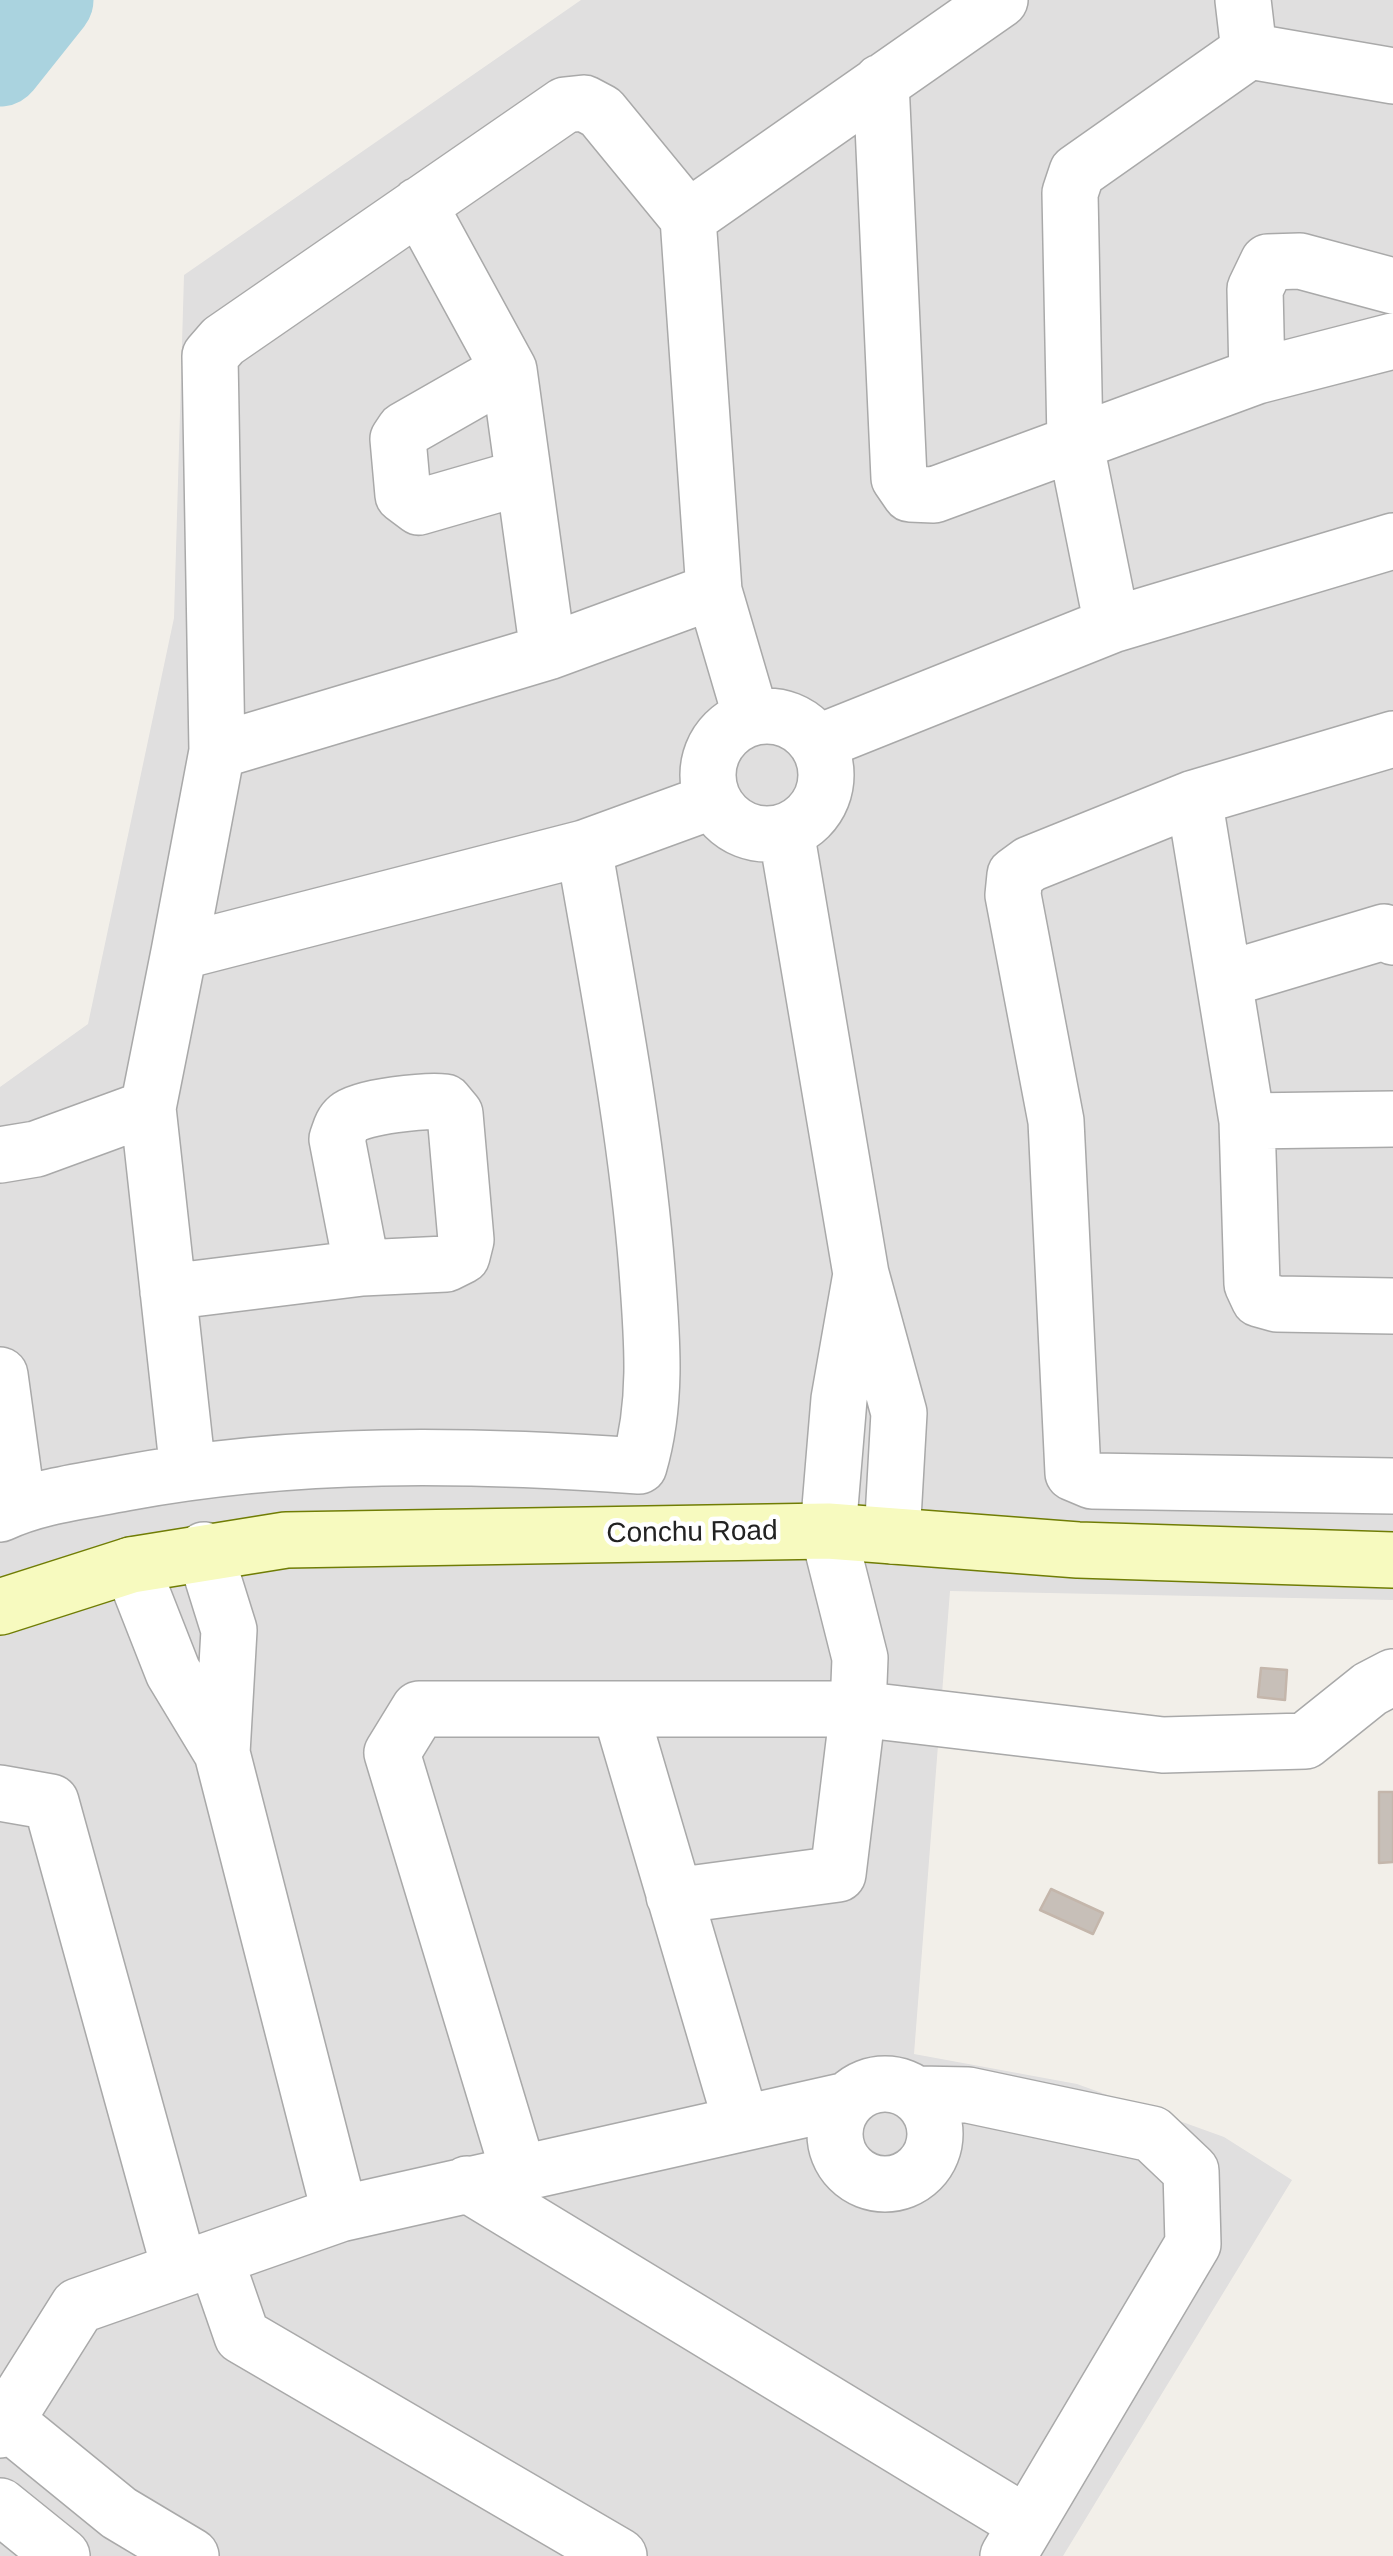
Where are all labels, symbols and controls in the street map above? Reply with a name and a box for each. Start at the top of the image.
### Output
street label: Conchu Road [606,1515,778,1551]

